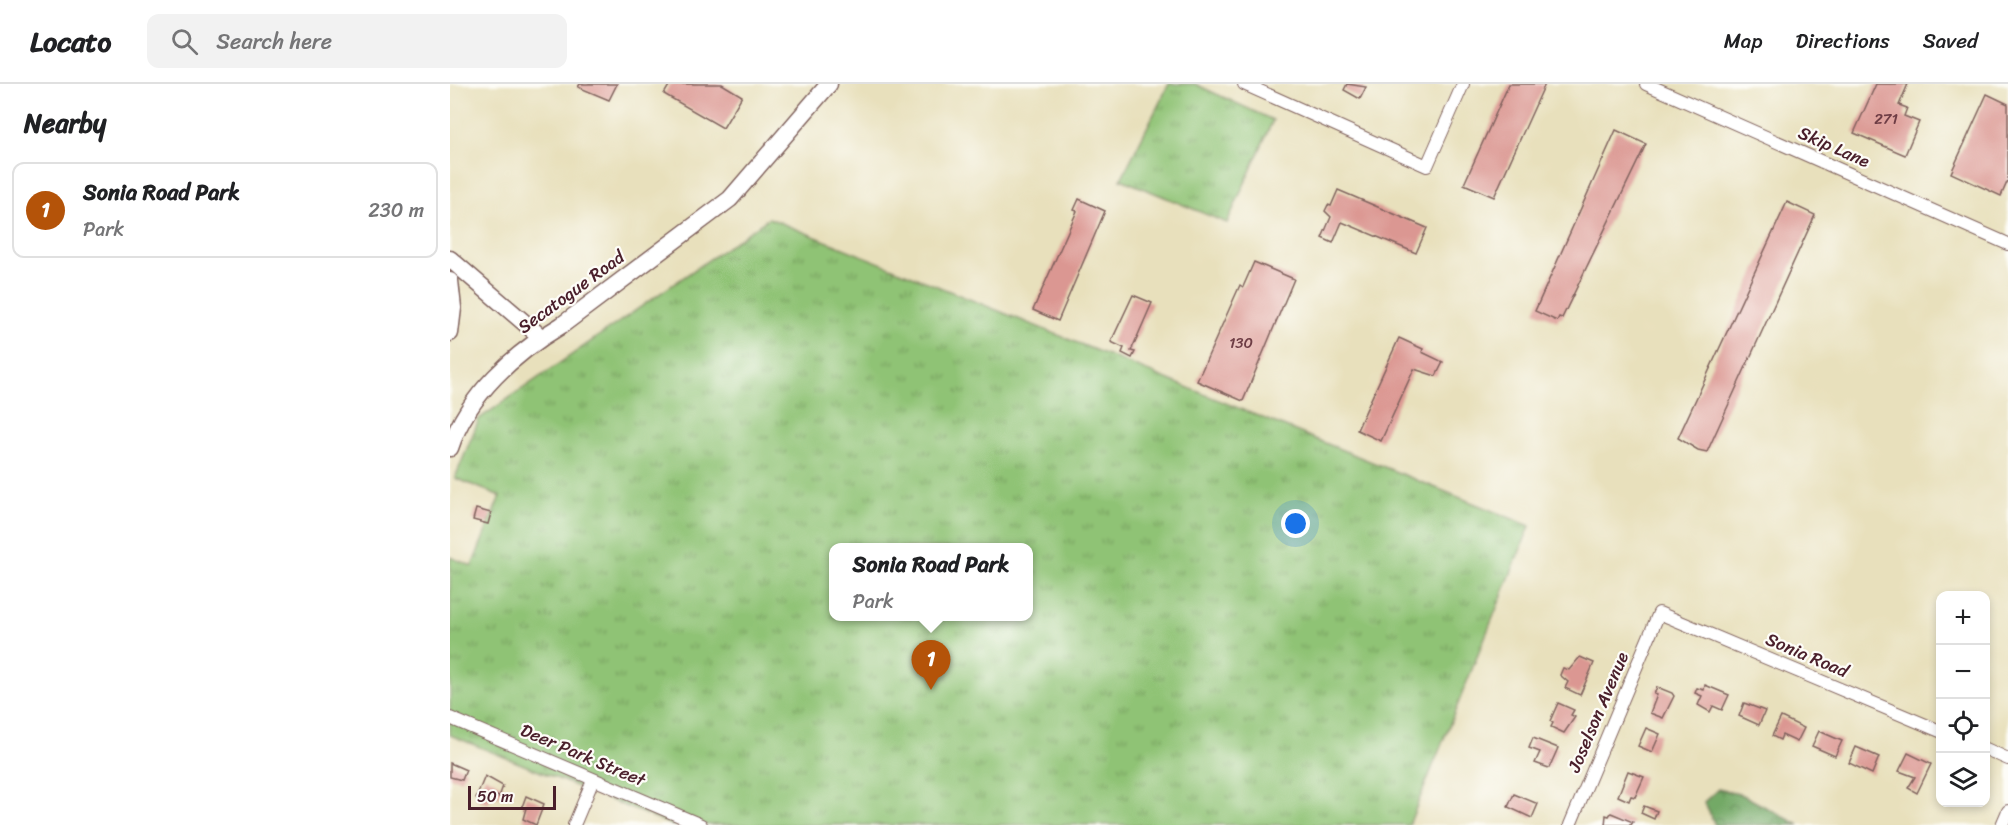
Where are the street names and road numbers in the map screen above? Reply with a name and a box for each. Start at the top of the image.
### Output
street label: Skip Lane [1793,117,1875,177]
street label: Secatogue Road [510,241,633,342]
street label: Sonia Road [1761,623,1855,687]
street label: Joselson Avenue [1558,646,1638,778]
street label: Deer Park Street [515,714,651,796]

